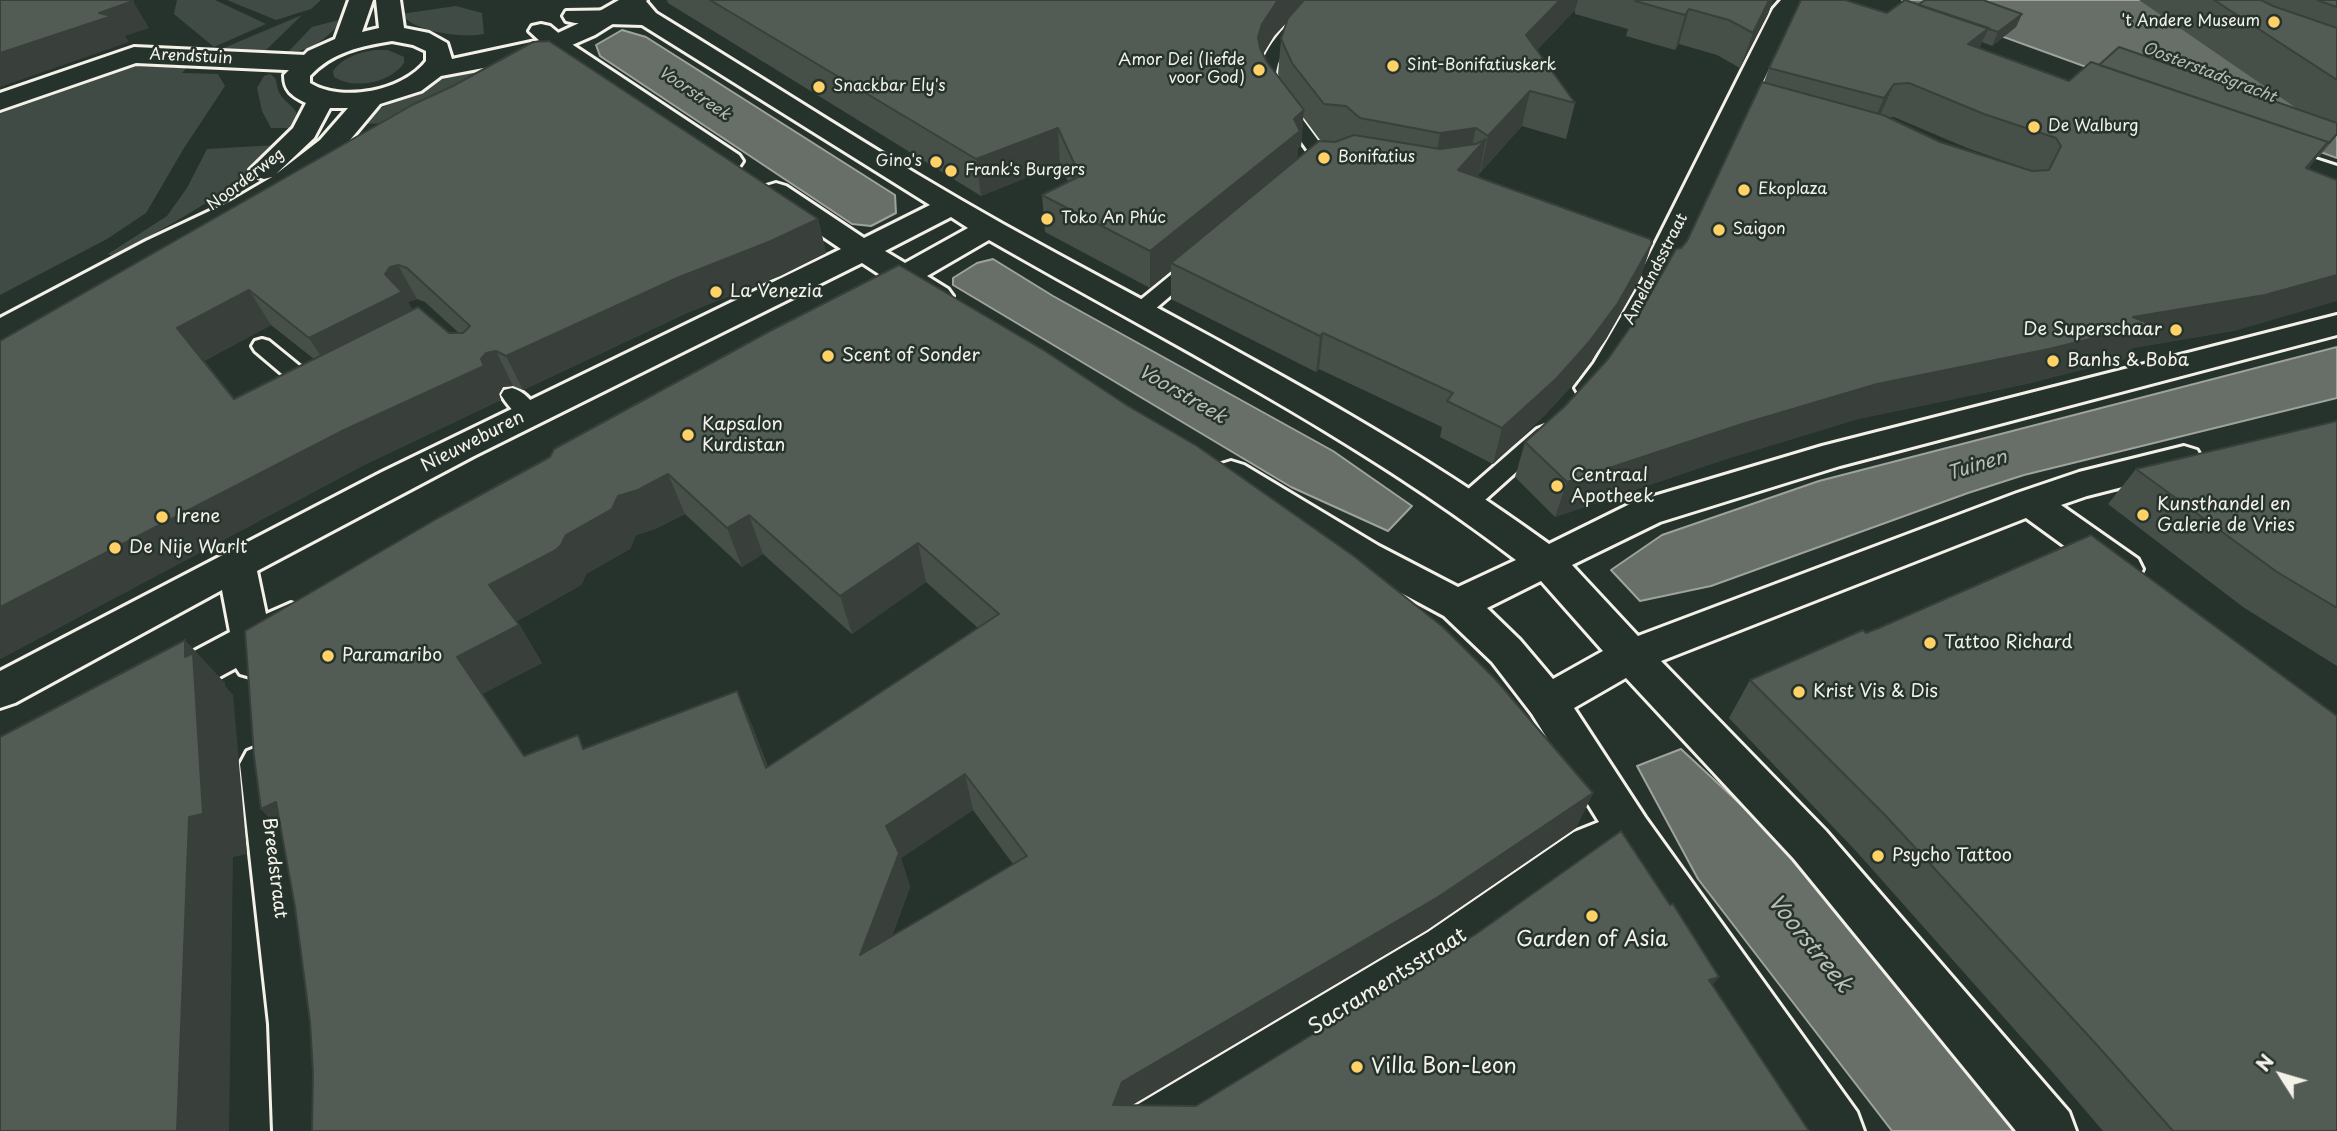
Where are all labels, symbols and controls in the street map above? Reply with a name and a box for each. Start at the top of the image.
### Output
place label: 't Andere Museum [2121,12,2260,32]
marker: 't Andere Museum [2266,14,2282,30]
water label: Oosterstadsgracht [2140,39,2278,107]
street label: Arendstuin [149,45,233,69]
place label: Amor Dei (liefde voor God) [1118,51,1245,89]
place label: Sint-Bonifatiuskerk [1407,56,1556,76]
marker: Sint-Bonifatiuskerk [1385,58,1401,74]
marker: Amor Dei (liefde voor God) [1251,62,1267,78]
water label: Voorstreek [654,63,734,125]
place label: Snackbar Ely's [833,77,945,97]
marker: Snackbar Ely's [811,79,827,95]
place label: De Walburg [2048,117,2139,137]
marker: De Walburg [2026,119,2042,135]
street label: Noorderweg [204,145,288,215]
place label: Bonifatius [1338,148,1415,168]
marker: Bonifatius [1316,150,1332,166]
place label: Gino's [876,152,922,172]
marker: Gino's [928,154,944,170]
place label: Frank's Burgers [965,161,1085,181]
marker: Frank's Burgers [943,163,959,179]
place label: Ekoplaza [1758,180,1827,200]
marker: Ekoplaza [1736,182,1752,198]
place label: Toko An Phúc [1061,209,1166,229]
street label: Amelandsstraat [1620,210,1692,328]
marker: Toko An Phúc [1039,211,1055,227]
place label: Saigon [1733,220,1786,240]
marker: Saigon [1711,222,1727,238]
place label: La Venezia [730,281,823,303]
marker: La Venezia [708,284,724,300]
place label: De Superschaar [2023,319,2162,341]
marker: De Superschaar [2168,322,2184,338]
place label: Scent of Sonder [842,345,980,367]
marker: Scent of Sonder [820,348,836,364]
place label: Banhs & Boba [2067,350,2189,372]
marker: Banhs & Boba [2045,353,2061,369]
water label: Voorstreek [1134,361,1230,429]
street label: Nieuweburen [418,407,528,477]
place label: Kapsalon Kurdistan [702,414,785,457]
marker: Kapsalon Kurdistan [680,427,696,443]
water label: Tuinen [1944,446,2010,486]
place label: Centraal Apotheek [1571,465,1654,508]
marker: Centraal Apotheek [1549,478,1565,494]
place label: Kunsthandel en Galerie de Vries [2157,494,2295,536]
place label: Irene [176,506,220,528]
marker: Kunsthandel en Galerie de Vries [2135,507,2151,523]
marker: Irene [154,509,170,525]
place label: De Nije Warlt [129,537,247,559]
marker: De Nije Warlt [107,540,123,556]
place label: Tattoo Richard [1944,632,2072,654]
marker: Tattoo Richard [1922,635,1938,651]
place label: Paramaribo [342,645,442,667]
marker: Paramaribo [320,648,336,664]
place label: Krist Vis & Dis [1813,681,1938,703]
marker: Krist Vis & Dis [1791,684,1807,700]
street label: Breedstraat [257,816,291,920]
place label: Psycho Tattoo [1892,845,2012,867]
marker: Psycho Tattoo [1870,848,1886,864]
water label: Voorstreek [1761,889,1857,999]
marker: Garden of Asia [1584,908,1600,924]
street label: Sacramentsstraat [1304,923,1472,1041]
place label: Garden of Asia [1516,927,1668,953]
north arrow [2246,1040,2316,1110]
text: N [2249,1048,2280,1077]
place label: Villa Bon-Leon [1371,1054,1517,1080]
marker: Villa Bon-Leon [1349,1059,1365,1075]

